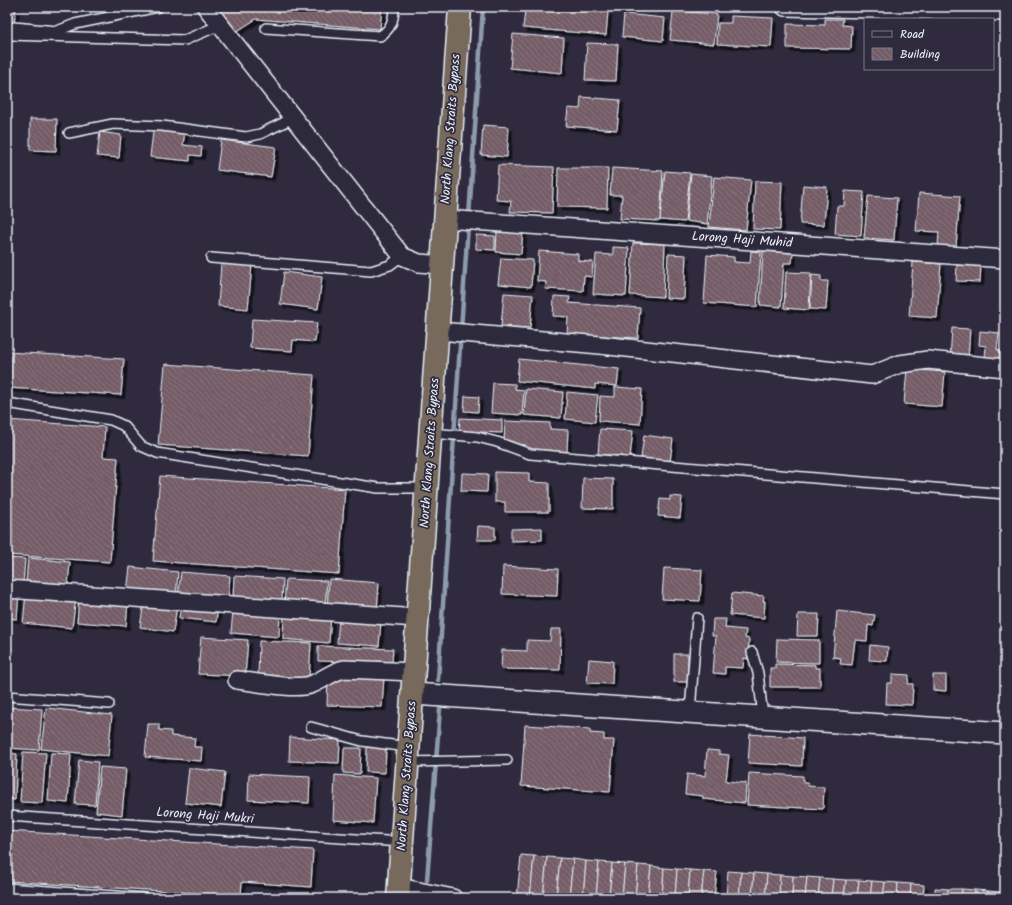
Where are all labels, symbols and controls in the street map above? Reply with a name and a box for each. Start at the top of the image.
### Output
legend [864,18,994,70]
text: Road [900,25,925,44]
text: Building [900,45,940,64]
street label: North Klang Straits Bypass [435,53,467,205]
street label: Lorong Haji Muhid [691,226,794,254]
street label: North Klang Straits Bypass [414,377,446,529]
street label: North Klang Straits Bypass [391,700,423,852]
street label: Lorong Haji Mukri [155,802,255,830]

